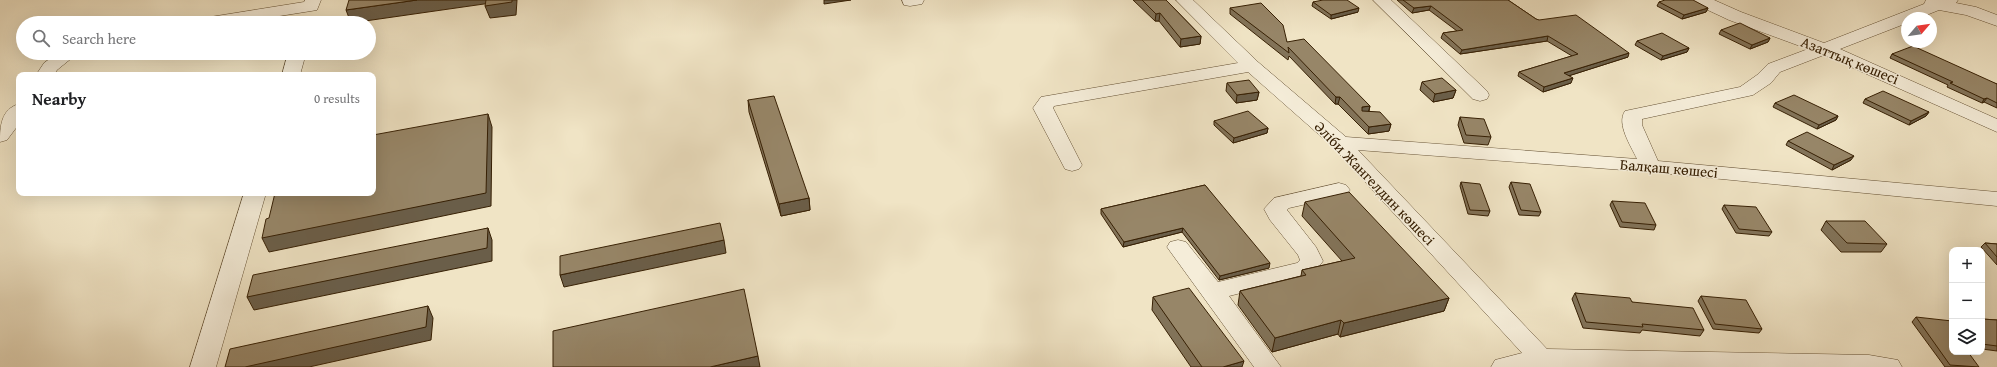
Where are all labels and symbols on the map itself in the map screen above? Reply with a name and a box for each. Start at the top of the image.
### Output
north arrow [1901,12,1937,48]
street label: Азаттық көшесі [1798,31,1902,89]
street label: Әліби Жангелдин көшесі [1310,116,1440,250]
street label: Балқаш көшесі [1619,153,1719,183]

